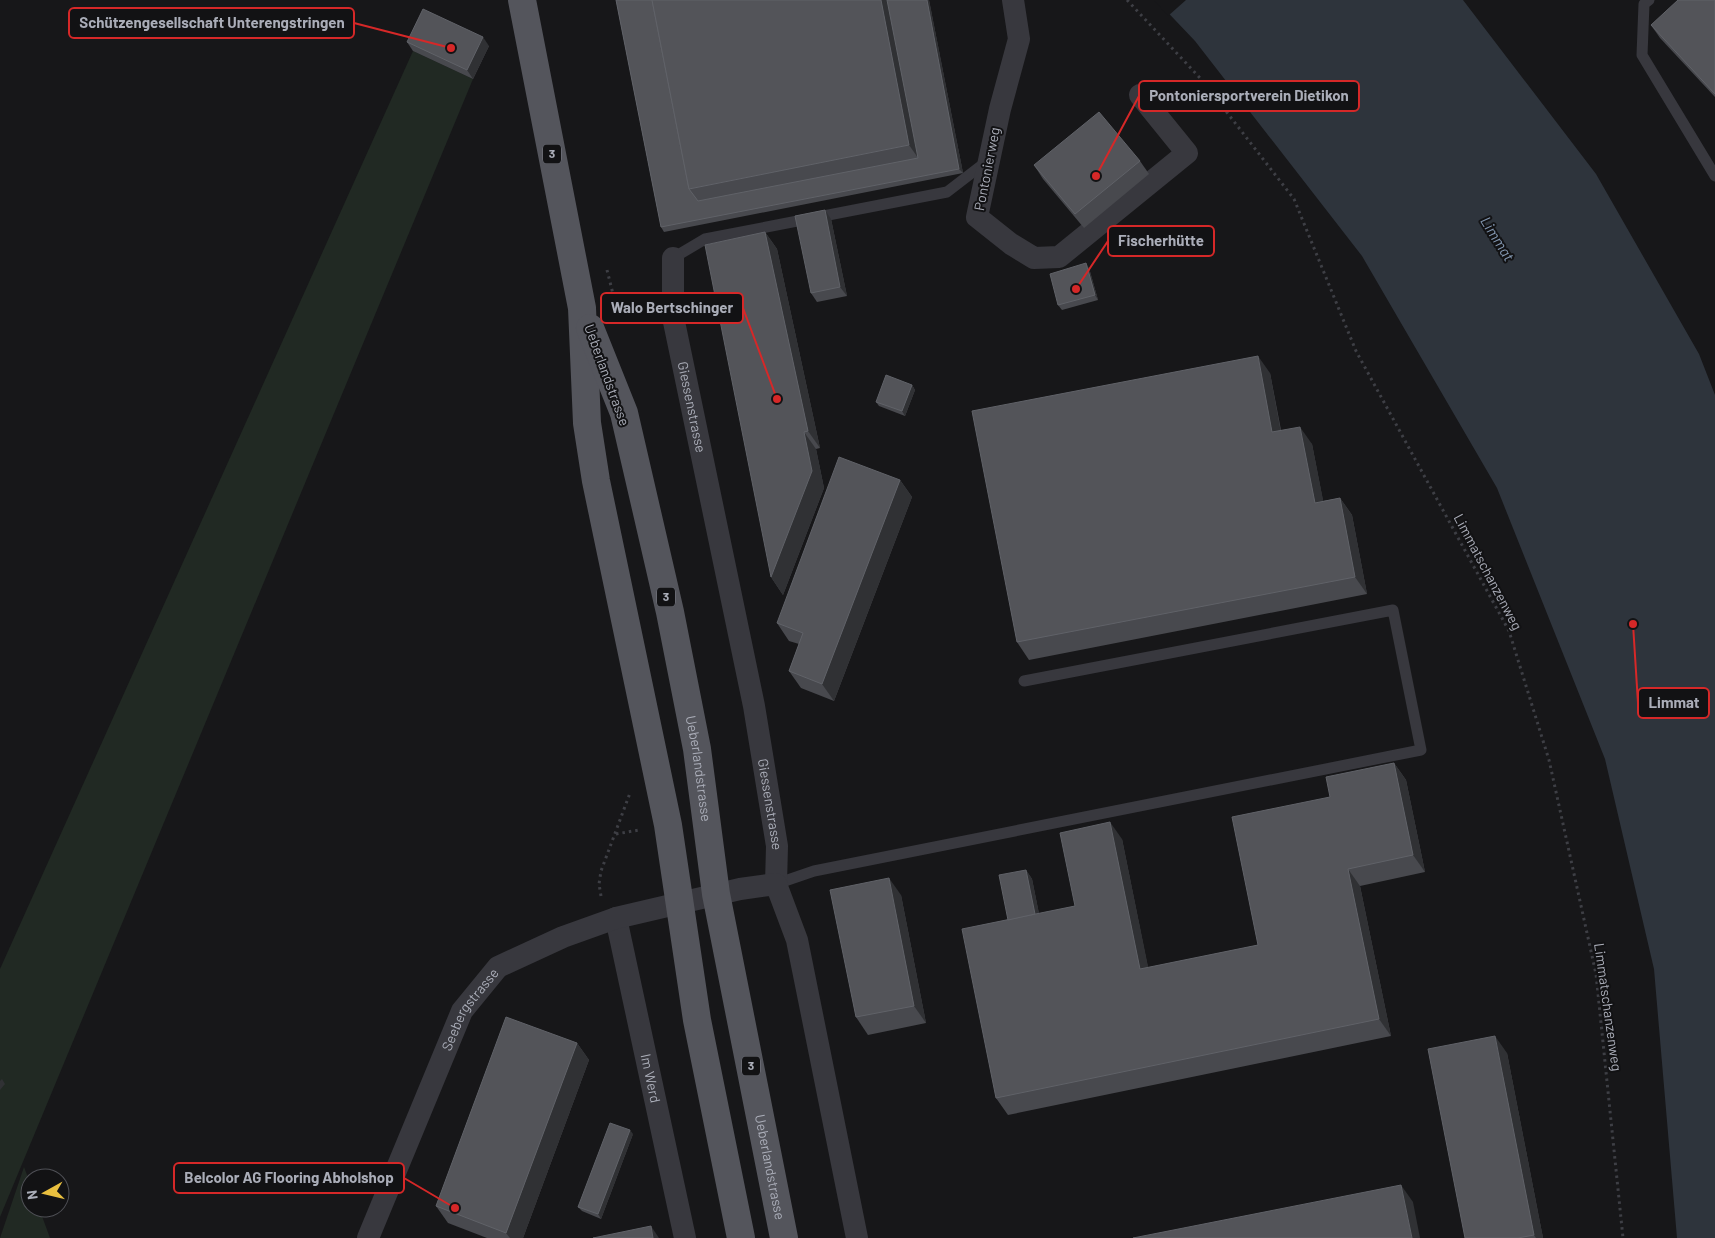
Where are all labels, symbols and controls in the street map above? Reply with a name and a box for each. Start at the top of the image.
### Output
callout: Schützengesellschaft Unterengstringen [69,8,354,38]
text: Schützengesellschaft Unterengstringen [79,13,345,31]
callout: Pontoniersportverein Dietikon [1139,81,1359,111]
text: Pontoniersportverein Dietikon [1149,86,1349,104]
street label: Pontonierweg [970,126,1003,212]
road number: 3 [543,144,561,164]
water label: Limmat [1477,213,1519,265]
callout: Fischerhütte [1108,226,1214,256]
text: Fischerhütte [1118,231,1204,249]
callout: Walo Bertschinger [601,293,743,323]
text: Walo Bertschinger [611,298,733,316]
street label: Ueberlandstrasse [581,322,634,428]
street label: Giessenstrasse [674,360,710,454]
street label: Limmatschanzenweg [1451,511,1526,633]
road number: 3 [657,588,675,606]
callout: Limmat [1638,688,1709,718]
text: Limmat [1649,693,1700,711]
street label: Ueberlandstrasse [683,714,715,822]
street label: Giessenstrasse [755,757,786,850]
street label: Limmatschanzenweg [1591,942,1626,1072]
street label: Seebergstrasse [437,964,502,1053]
street label: Im Werd [637,1052,665,1104]
road number: 3 [742,1056,760,1076]
street label: Ueberlandstrasse [752,1113,789,1221]
callout: Belcolor AG Flooring Abholshop [174,1163,404,1193]
north arrow [20,1168,70,1218]
text: Belcolor AG Flooring Abholshop [184,1168,394,1186]
text: N [23,1189,41,1201]

